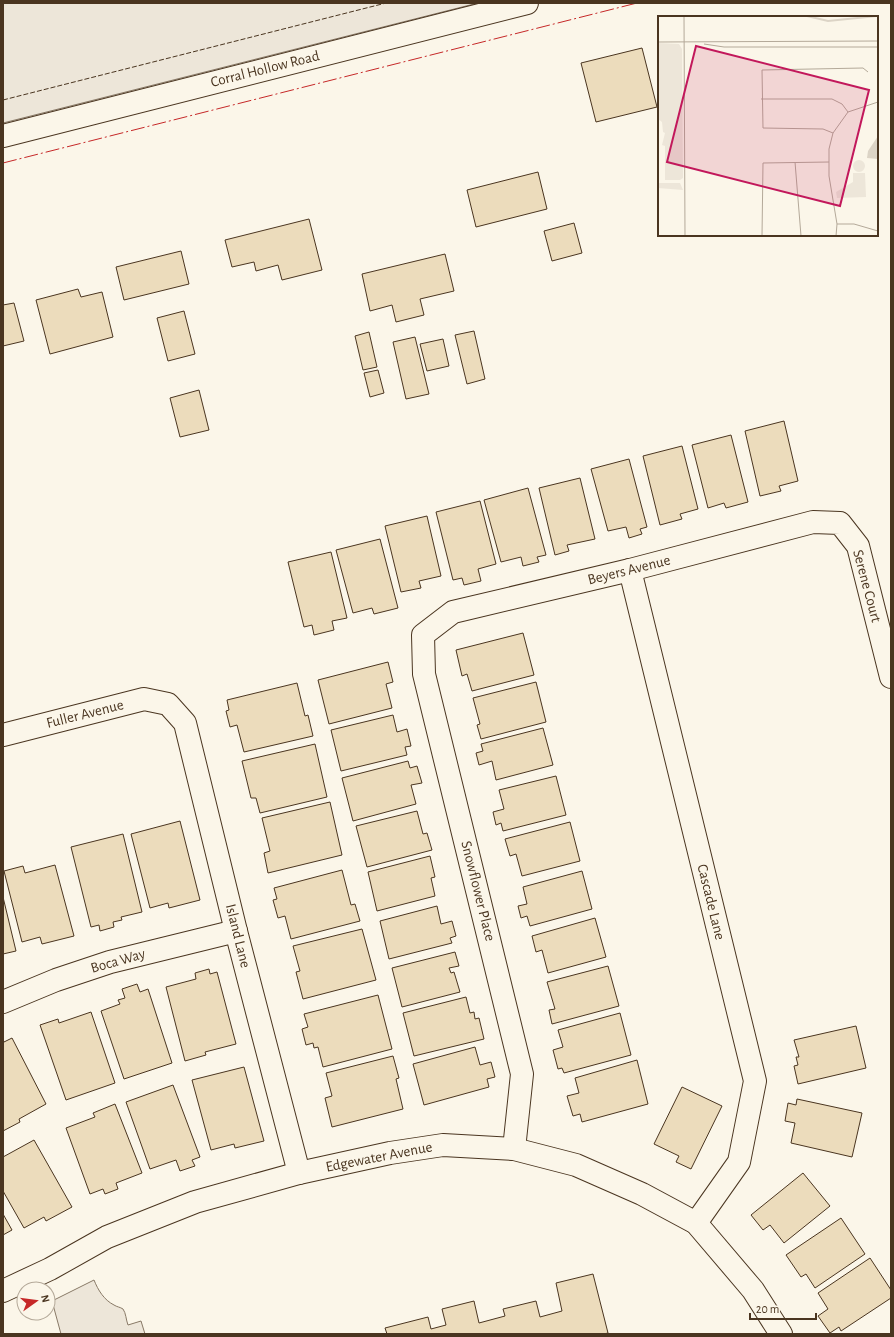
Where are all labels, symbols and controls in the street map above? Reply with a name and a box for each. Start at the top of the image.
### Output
inset map [658,16,878,236]
street label: Corral Hollow Road [209,48,321,90]
street label: Serene Court [850,548,884,624]
street label: Beyers Avenue [586,552,672,588]
street label: Fuller Avenue [45,697,125,731]
street label: Snowflower Place [458,839,498,943]
street label: Cascade Lane [694,863,728,942]
street label: Island Lane [223,902,253,970]
street label: Boca Way [89,946,148,976]
street label: Edgewater Avenue [324,1139,434,1175]
north arrow [16,1281,56,1321]
text: N [39,1294,51,1304]
scale bar [750,1295,816,1321]
text: 20 m [756,1303,779,1315]

